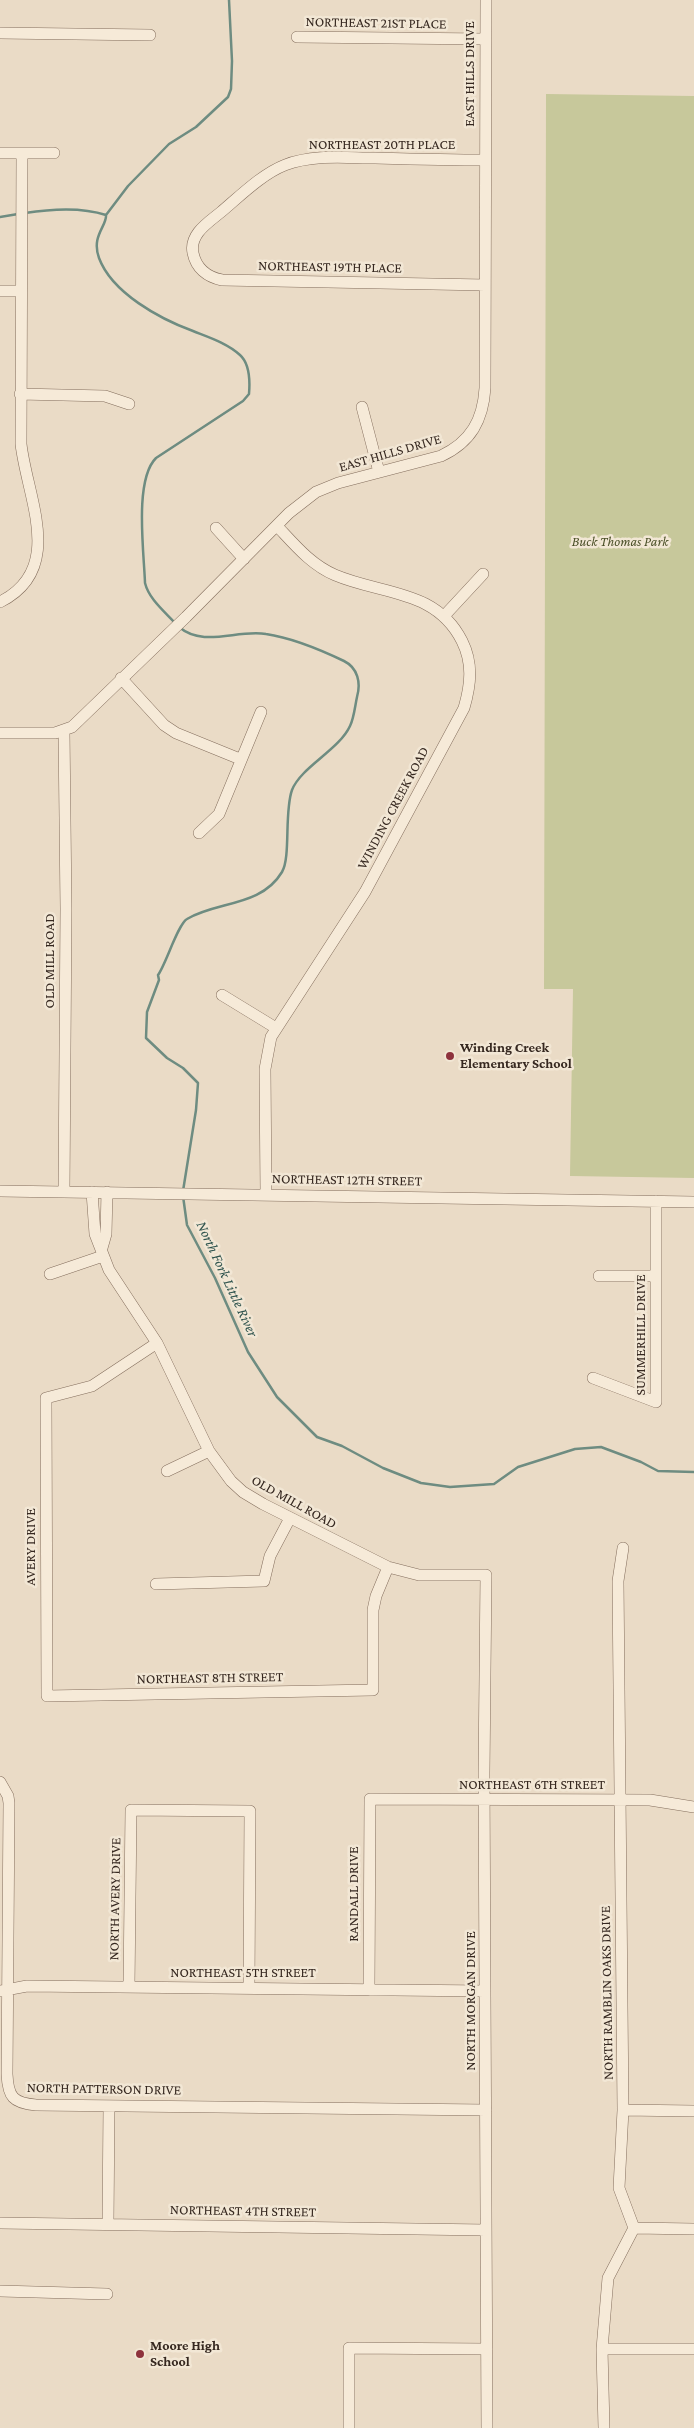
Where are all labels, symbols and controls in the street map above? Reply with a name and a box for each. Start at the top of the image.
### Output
street label: NORTHEAST 21ST PLACE [305,13,447,33]
street label: EAST HILLS DRIVE [462,21,478,127]
street label: NORTHEAST 20TH PLACE [309,137,455,153]
street label: NORTHEAST 19TH PLACE [258,257,402,277]
street label: EAST HILLS DRIVE [337,430,443,476]
park label: Buck Thomas Park [572,534,668,550]
street label: WINDING CREEK ROAD [354,744,432,872]
street label: OLD MILL ROAD [42,914,58,1008]
place label: Winding Creek Elementary School [460,1040,572,1072]
marker: Winding Creek Elementary School [444,1050,456,1062]
street label: NORTHEAST 12TH STREET [272,1170,422,1190]
water label: North Fork Little River [192,1218,262,1340]
street label: SUMMERHILL DRIVE [633,1274,649,1396]
street label: OLD MILL ROAD [248,1472,340,1532]
street label: AVERY DRIVE [23,1508,39,1586]
street label: NORTHEAST 8TH STREET [137,1668,283,1688]
street label: NORTHEAST 6TH STREET [459,1777,605,1793]
street label: NORTH AVERY DRIVE [106,1837,124,1961]
street label: RANDALL DRIVE [346,1846,362,1942]
street label: NORTH RAMBLIN OAKS DRIVE [597,1906,617,2080]
street label: NORTH MORGAN DRIVE [463,1931,479,2071]
street label: NORTHEAST 5TH STREET [170,1965,316,1981]
street label: NORTH PATTERSON DRIVE [27,2079,181,2099]
street label: NORTHEAST 4TH STREET [170,2201,316,2221]
place label: Moore High School [150,2338,220,2370]
marker: Moore High School [134,2348,146,2360]

